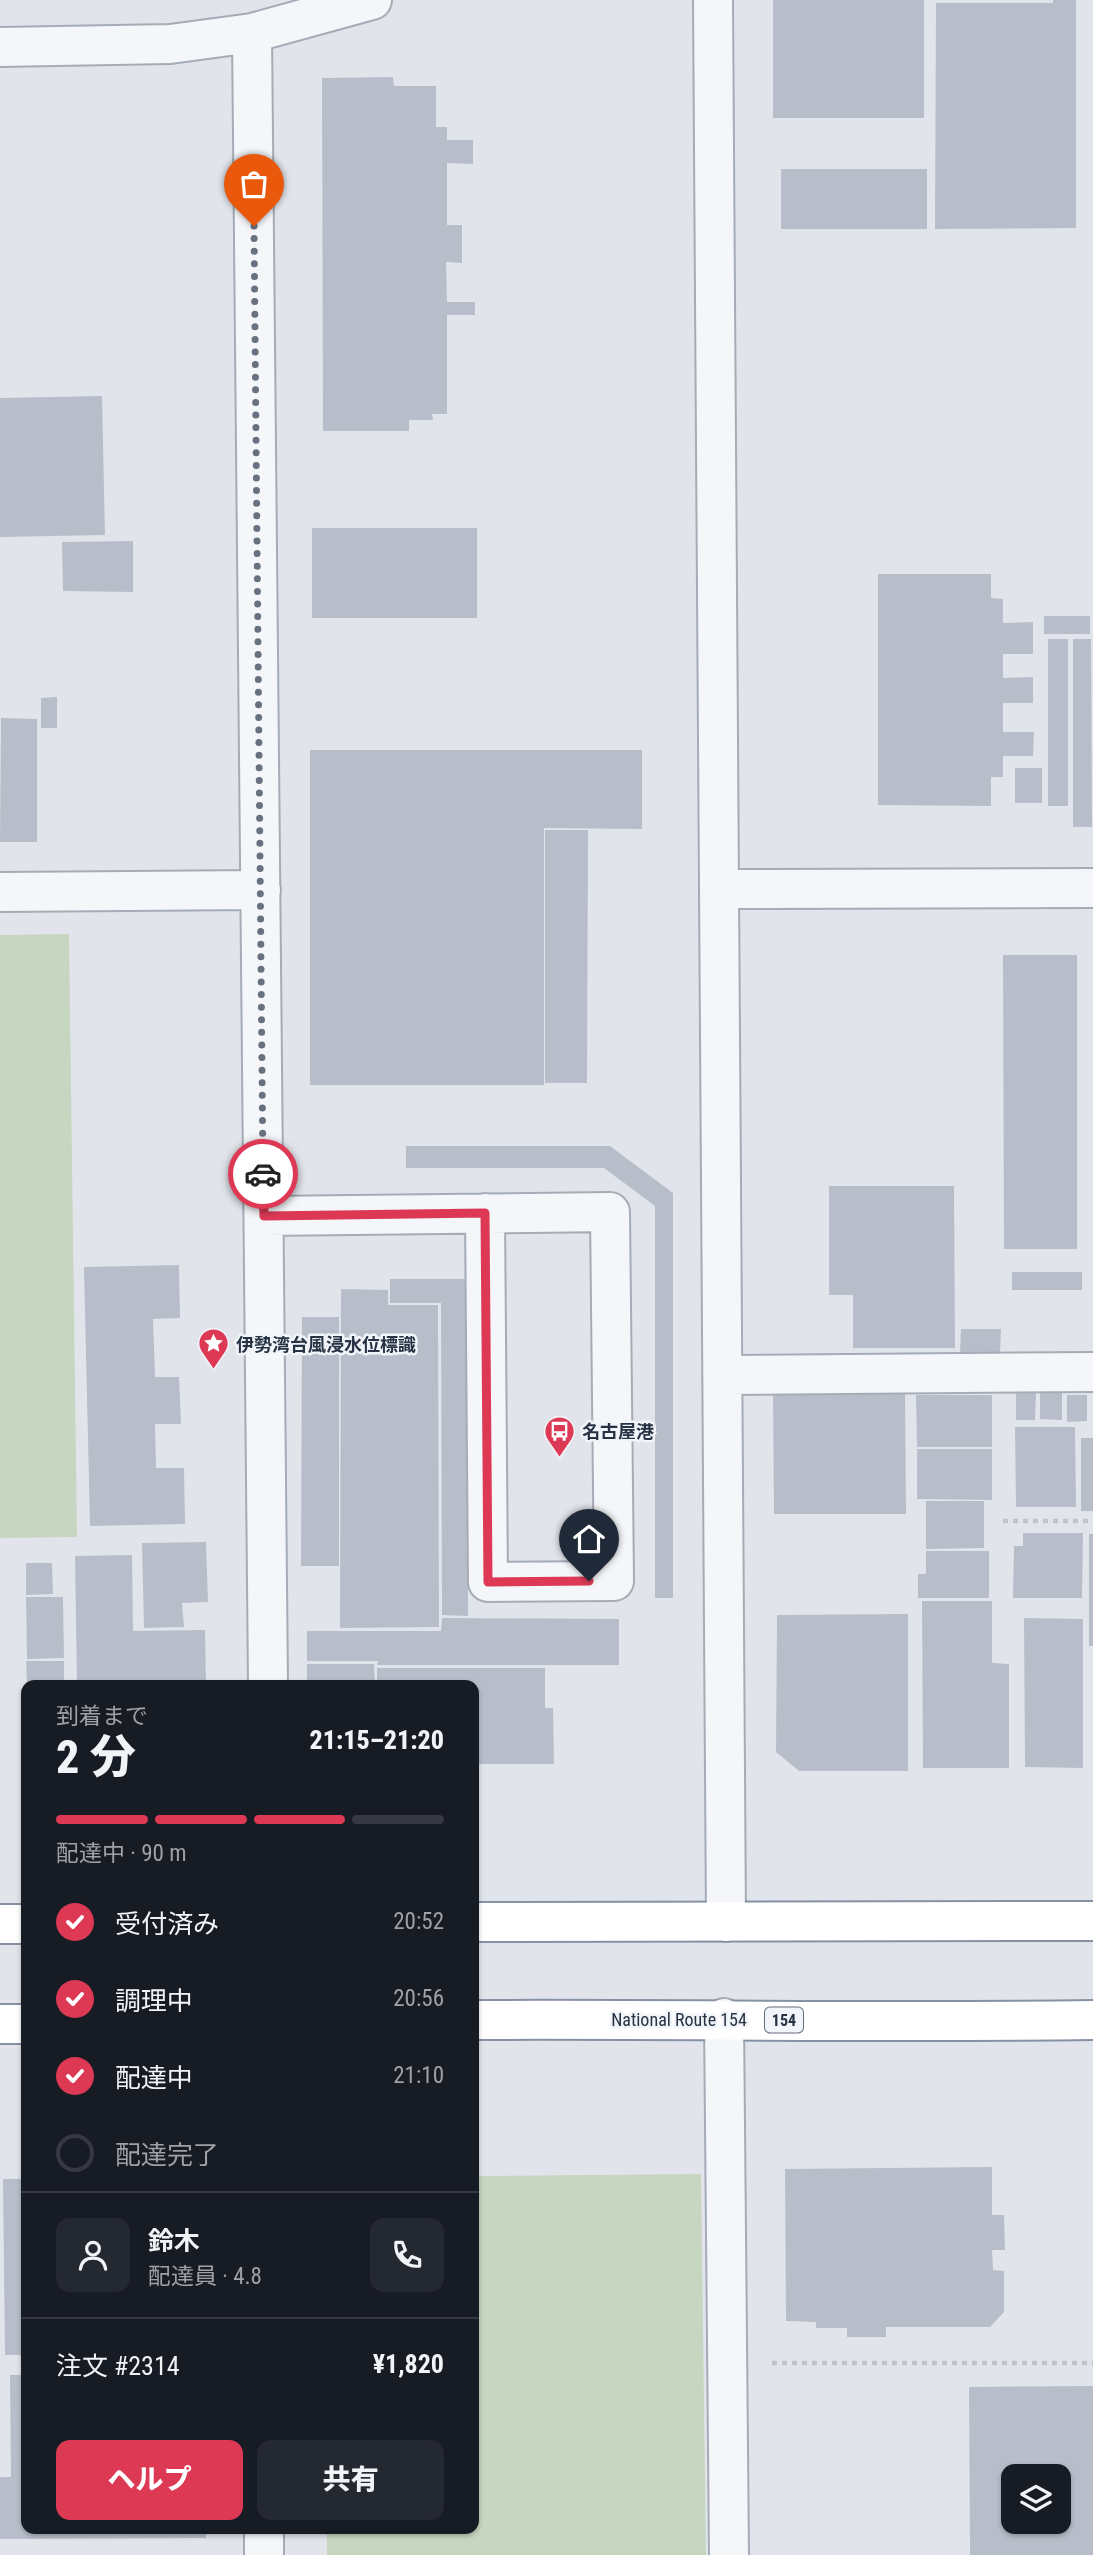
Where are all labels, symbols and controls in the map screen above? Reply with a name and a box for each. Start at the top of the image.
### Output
pin [224,154,284,226]
icon: bag [235,165,273,203]
courier [228,1139,298,1209]
icon: car [244,1155,282,1193]
place icon: 伊勢湾台風浸水位標識 [196,1327,230,1371]
place label: 伊勢湾台風浸水位標識 [236,1334,416,1355]
bus stop icon: 名古屋港 [542,1414,576,1458]
place label: 名古屋港 [582,1421,654,1442]
pin [559,1509,619,1581]
icon: home [570,1520,608,1558]
text: 到着まで [56,1703,148,1730]
text: 21:15–21:20 [310,1725,444,1755]
text: 2 分 [56,1730,136,1784]
text: 配達中 · 90 m [56,1840,186,1867]
icon: check [56,1903,94,1941]
text: 20:52 [393,1908,444,1935]
text: 受付済み [115,1909,219,1939]
icon: check [56,1980,94,2018]
text: 20:56 [393,1985,444,2012]
text: 調理中 [115,1986,193,2016]
road number: 154 [765,2008,803,2032]
street label: National Route 154 [611,2009,747,2030]
icon: check [56,2057,94,2095]
text: 21:10 [393,2062,444,2089]
text: 配達中 [115,2063,193,2093]
text: 配達完了 [115,2140,219,2170]
button: person [56,2218,130,2292]
button: phone [370,2218,444,2292]
text: 鈴木 [148,2226,200,2256]
text: 配達員 · 4.8 [148,2263,262,2290]
text: ¥1,820 [373,2349,444,2379]
text: 注文 #2314 [56,2351,180,2381]
button: ヘルプ [56,2440,243,2520]
button: 共有 [257,2440,444,2520]
map controls [1001,2464,1071,2534]
button: layers [1001,2464,1071,2534]

